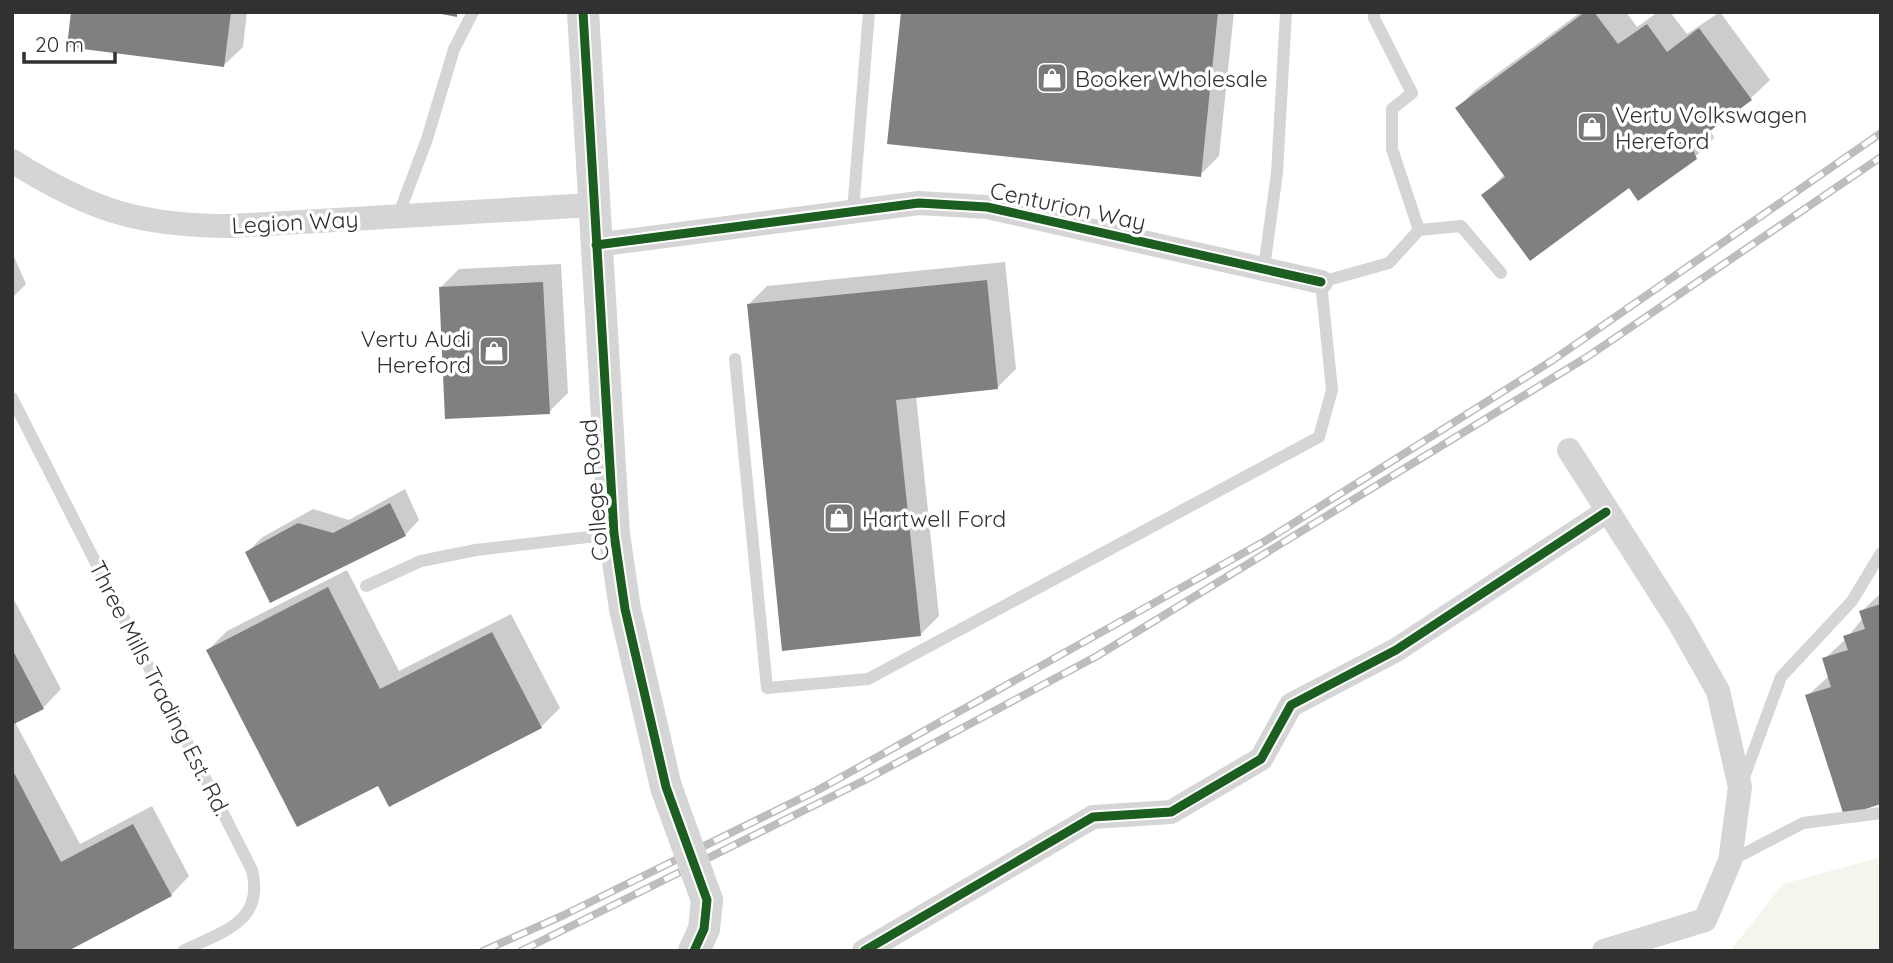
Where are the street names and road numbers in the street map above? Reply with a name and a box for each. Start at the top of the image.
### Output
street label: Centurion Way [987,175,1149,237]
street label: Legion Way [231,204,359,240]
street label: College Road [573,418,615,562]
street label: Three Mills Trading Est. Rd. [83,556,237,820]

